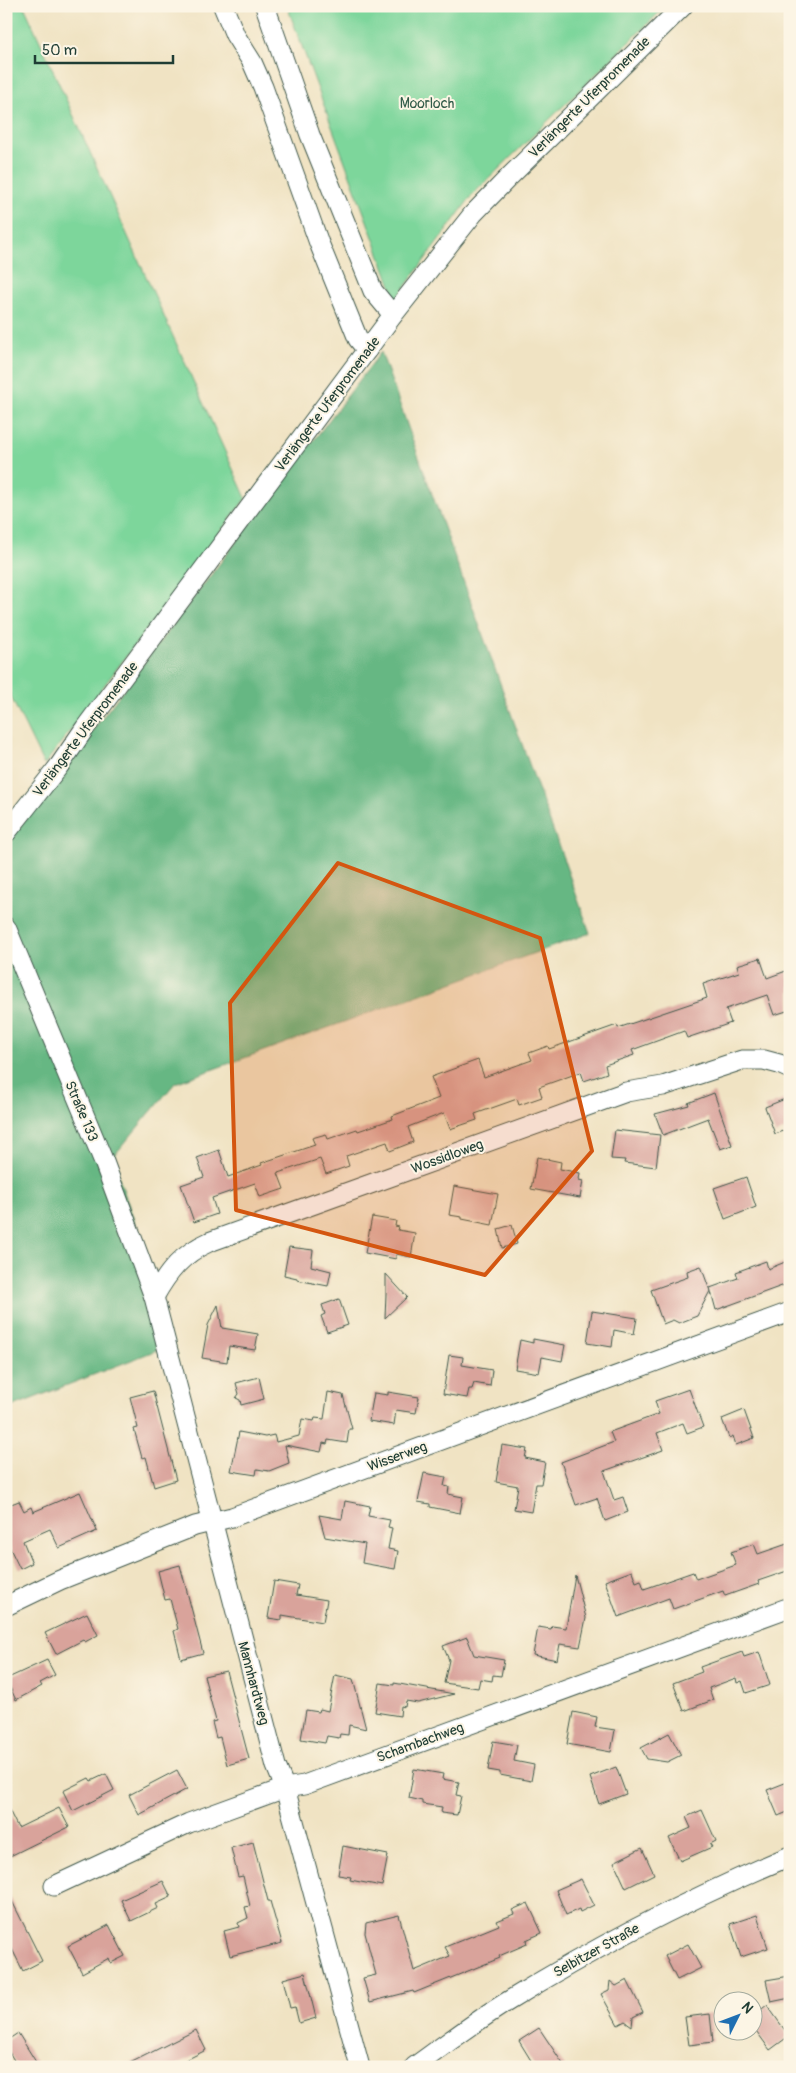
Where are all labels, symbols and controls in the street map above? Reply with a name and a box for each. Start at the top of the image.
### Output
scale bar [35,32,172,64]
street label: Verlängerte Uferpromenade [525,33,654,162]
text: 50 m [42,41,77,60]
park label: Moorloch [400,95,454,112]
street label: Verlängerte Uferpromenade [271,333,384,475]
street label: Verlängerte Uferpromenade [29,658,142,800]
street label: Straße 133 [61,1078,102,1144]
street label: Wossidloweg [409,1136,486,1177]
street label: Wisserweg [365,1438,429,1475]
street label: Mannhardtweg [234,1640,273,1727]
street label: Schambachweg [374,1719,466,1766]
street label: Selbitzer Straße [550,1920,642,1981]
north arrow [714,1990,764,2040]
text: N [738,1998,757,2017]

